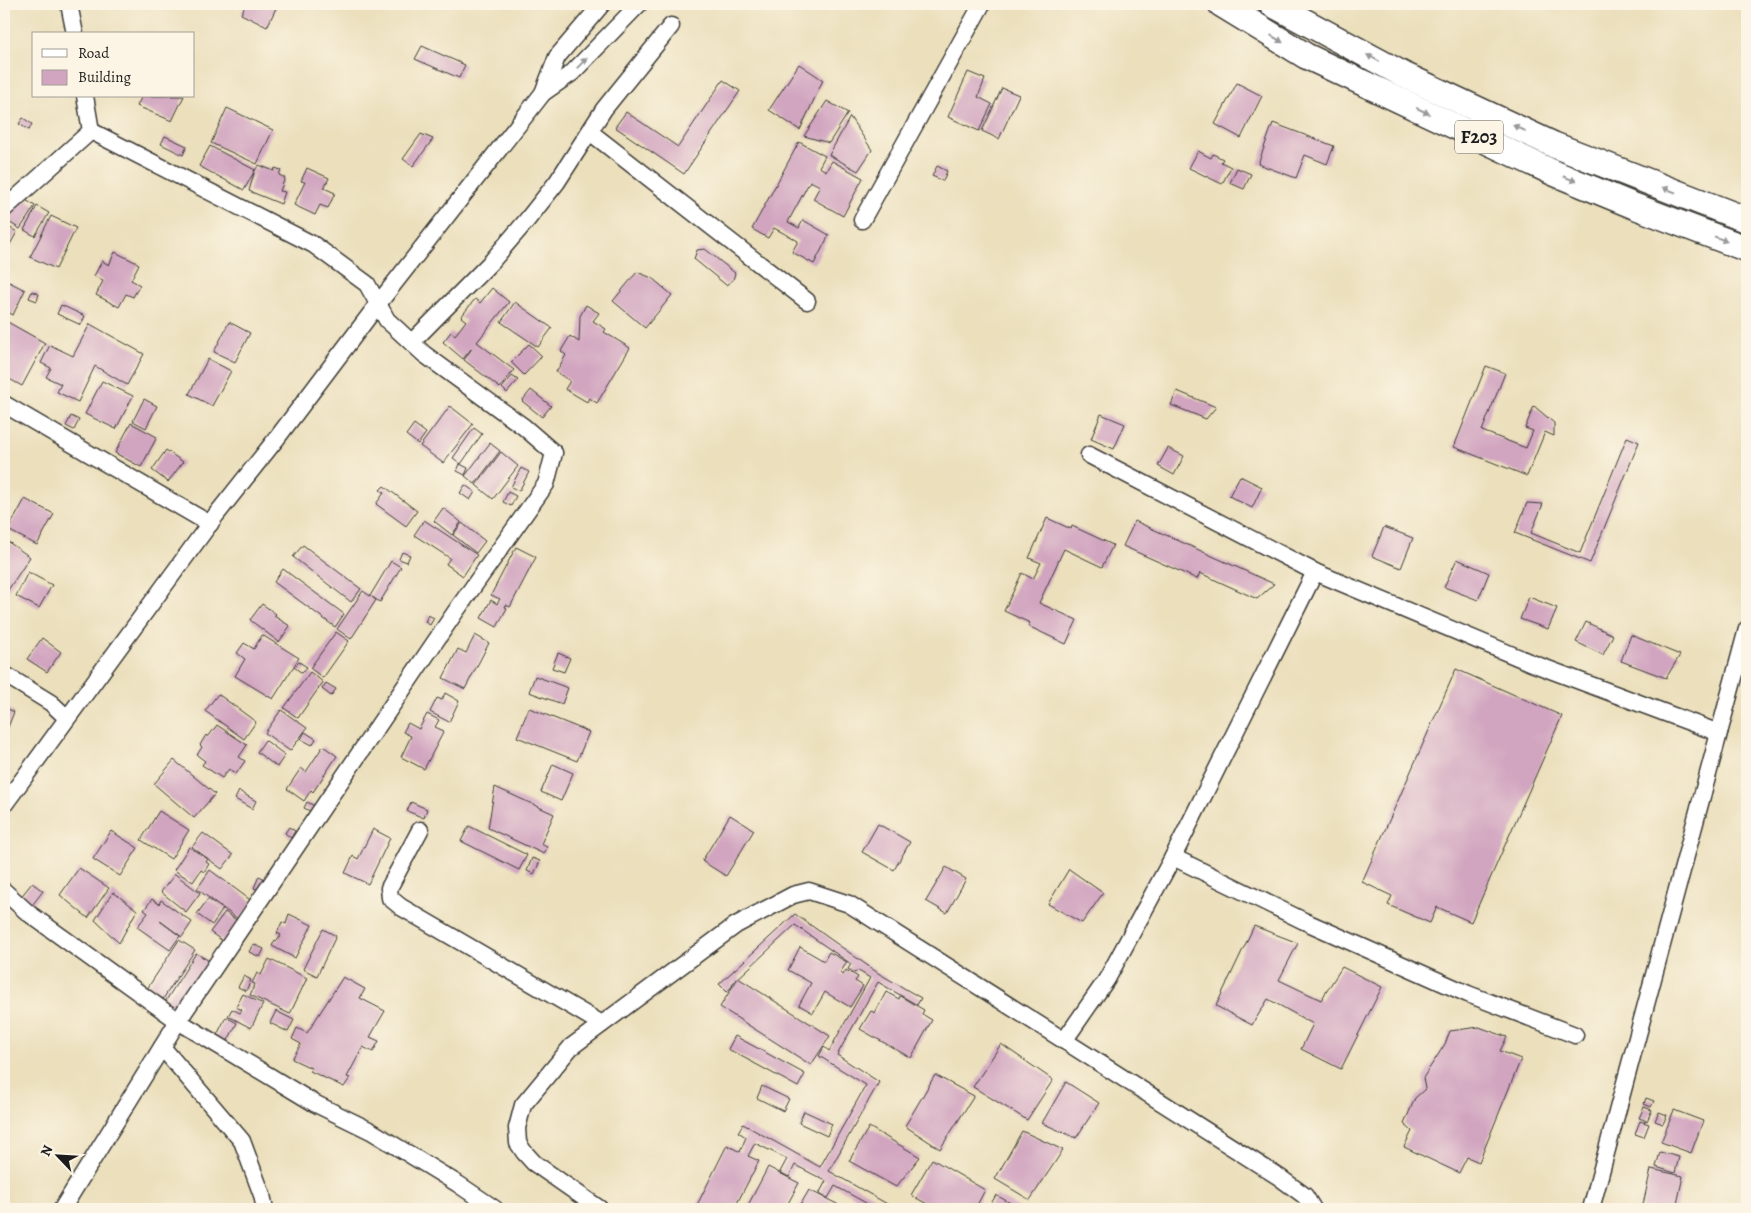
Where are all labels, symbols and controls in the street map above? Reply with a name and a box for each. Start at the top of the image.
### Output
legend [32,32,195,98]
one-way arrow [1271,34,1284,43]
text: Road [78,43,110,63]
one-way arrow [1366,53,1379,62]
one-way arrow [576,57,588,69]
text: Building [78,67,131,87]
one-way arrow [1416,107,1430,115]
road number: F203 [1455,120,1503,154]
one-way arrow [1512,124,1526,132]
one-way arrow [1563,176,1577,184]
one-way arrow [1661,186,1676,194]
one-way arrow [1714,235,1729,243]
north arrow [32,1130,82,1180]
text: N [36,1142,57,1159]

